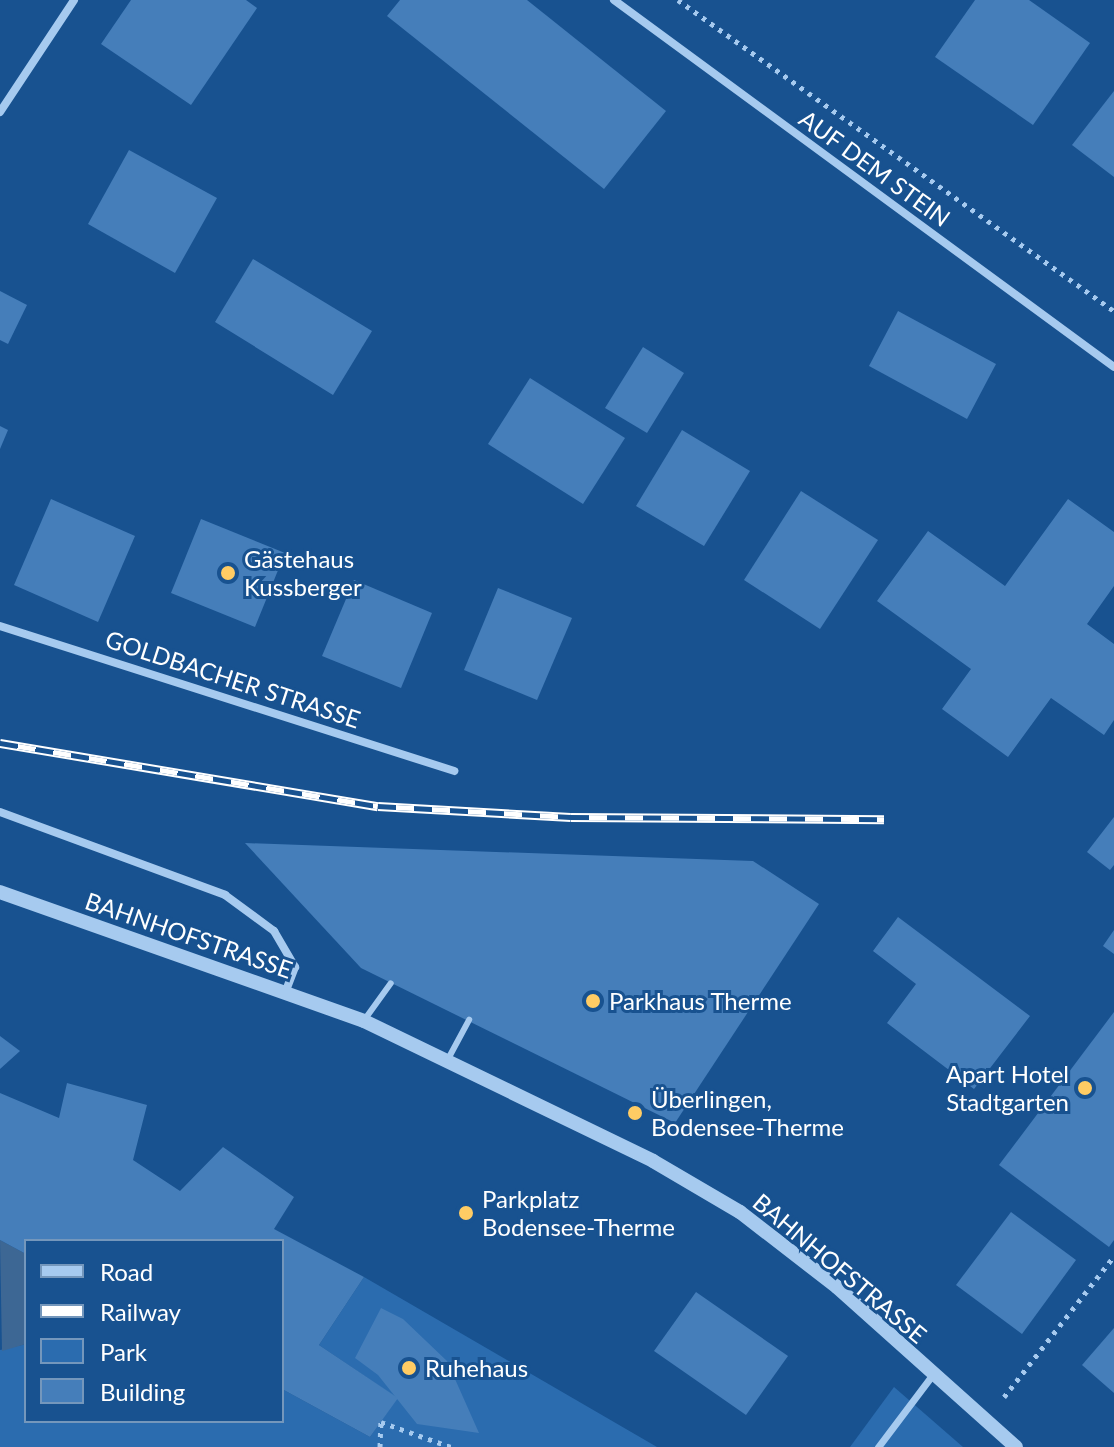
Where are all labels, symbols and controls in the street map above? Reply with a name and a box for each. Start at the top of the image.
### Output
street label: AUF DEM STEIN [794,103,956,233]
place label: Gästehaus Kussberger [244,545,362,601]
marker: Gästehaus Kussberger [219,564,237,582]
street label: GOLDBACHER STRASSE [102,624,364,734]
street label: BAHNHOFSTRASSE [82,886,296,984]
place label: Parkhaus Therme [609,987,792,1015]
marker: Parkhaus Therme [584,992,602,1010]
place label: Apart Hotel Stadtgarten [946,1060,1069,1116]
marker: Apart Hotel Stadtgarten [1076,1079,1094,1097]
place label: Überlingen, Bodensee-Therme [651,1085,844,1141]
marker: Überlingen, Bodensee-Therme [626,1104,644,1122]
place label: Parkplatz Bodensee-Therme [482,1185,675,1241]
street label: BAHNHOFSTRASSE [748,1187,932,1349]
marker: Parkplatz Bodensee-Therme [457,1204,475,1222]
legend [24,1239,284,1423]
text: Road [100,1257,153,1286]
text: Railway [100,1297,181,1326]
text: Park [100,1337,147,1366]
place label: Ruhehaus [425,1354,528,1382]
marker: Ruhehaus [400,1359,418,1377]
text: Building [100,1377,185,1406]

